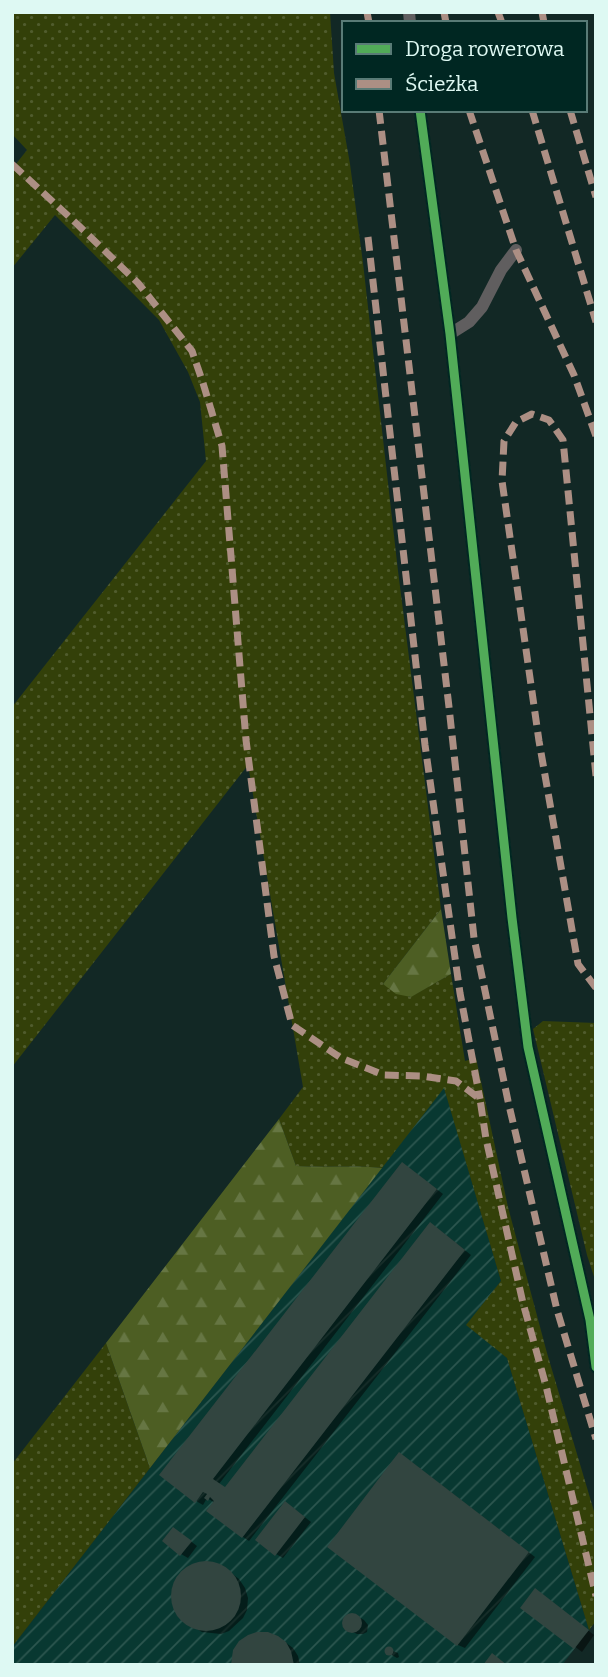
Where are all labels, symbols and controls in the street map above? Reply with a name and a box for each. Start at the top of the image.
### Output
legend [342,21,587,112]
text: Droga rowerowa [405,36,565,62]
text: Ścieżka [405,71,479,97]

